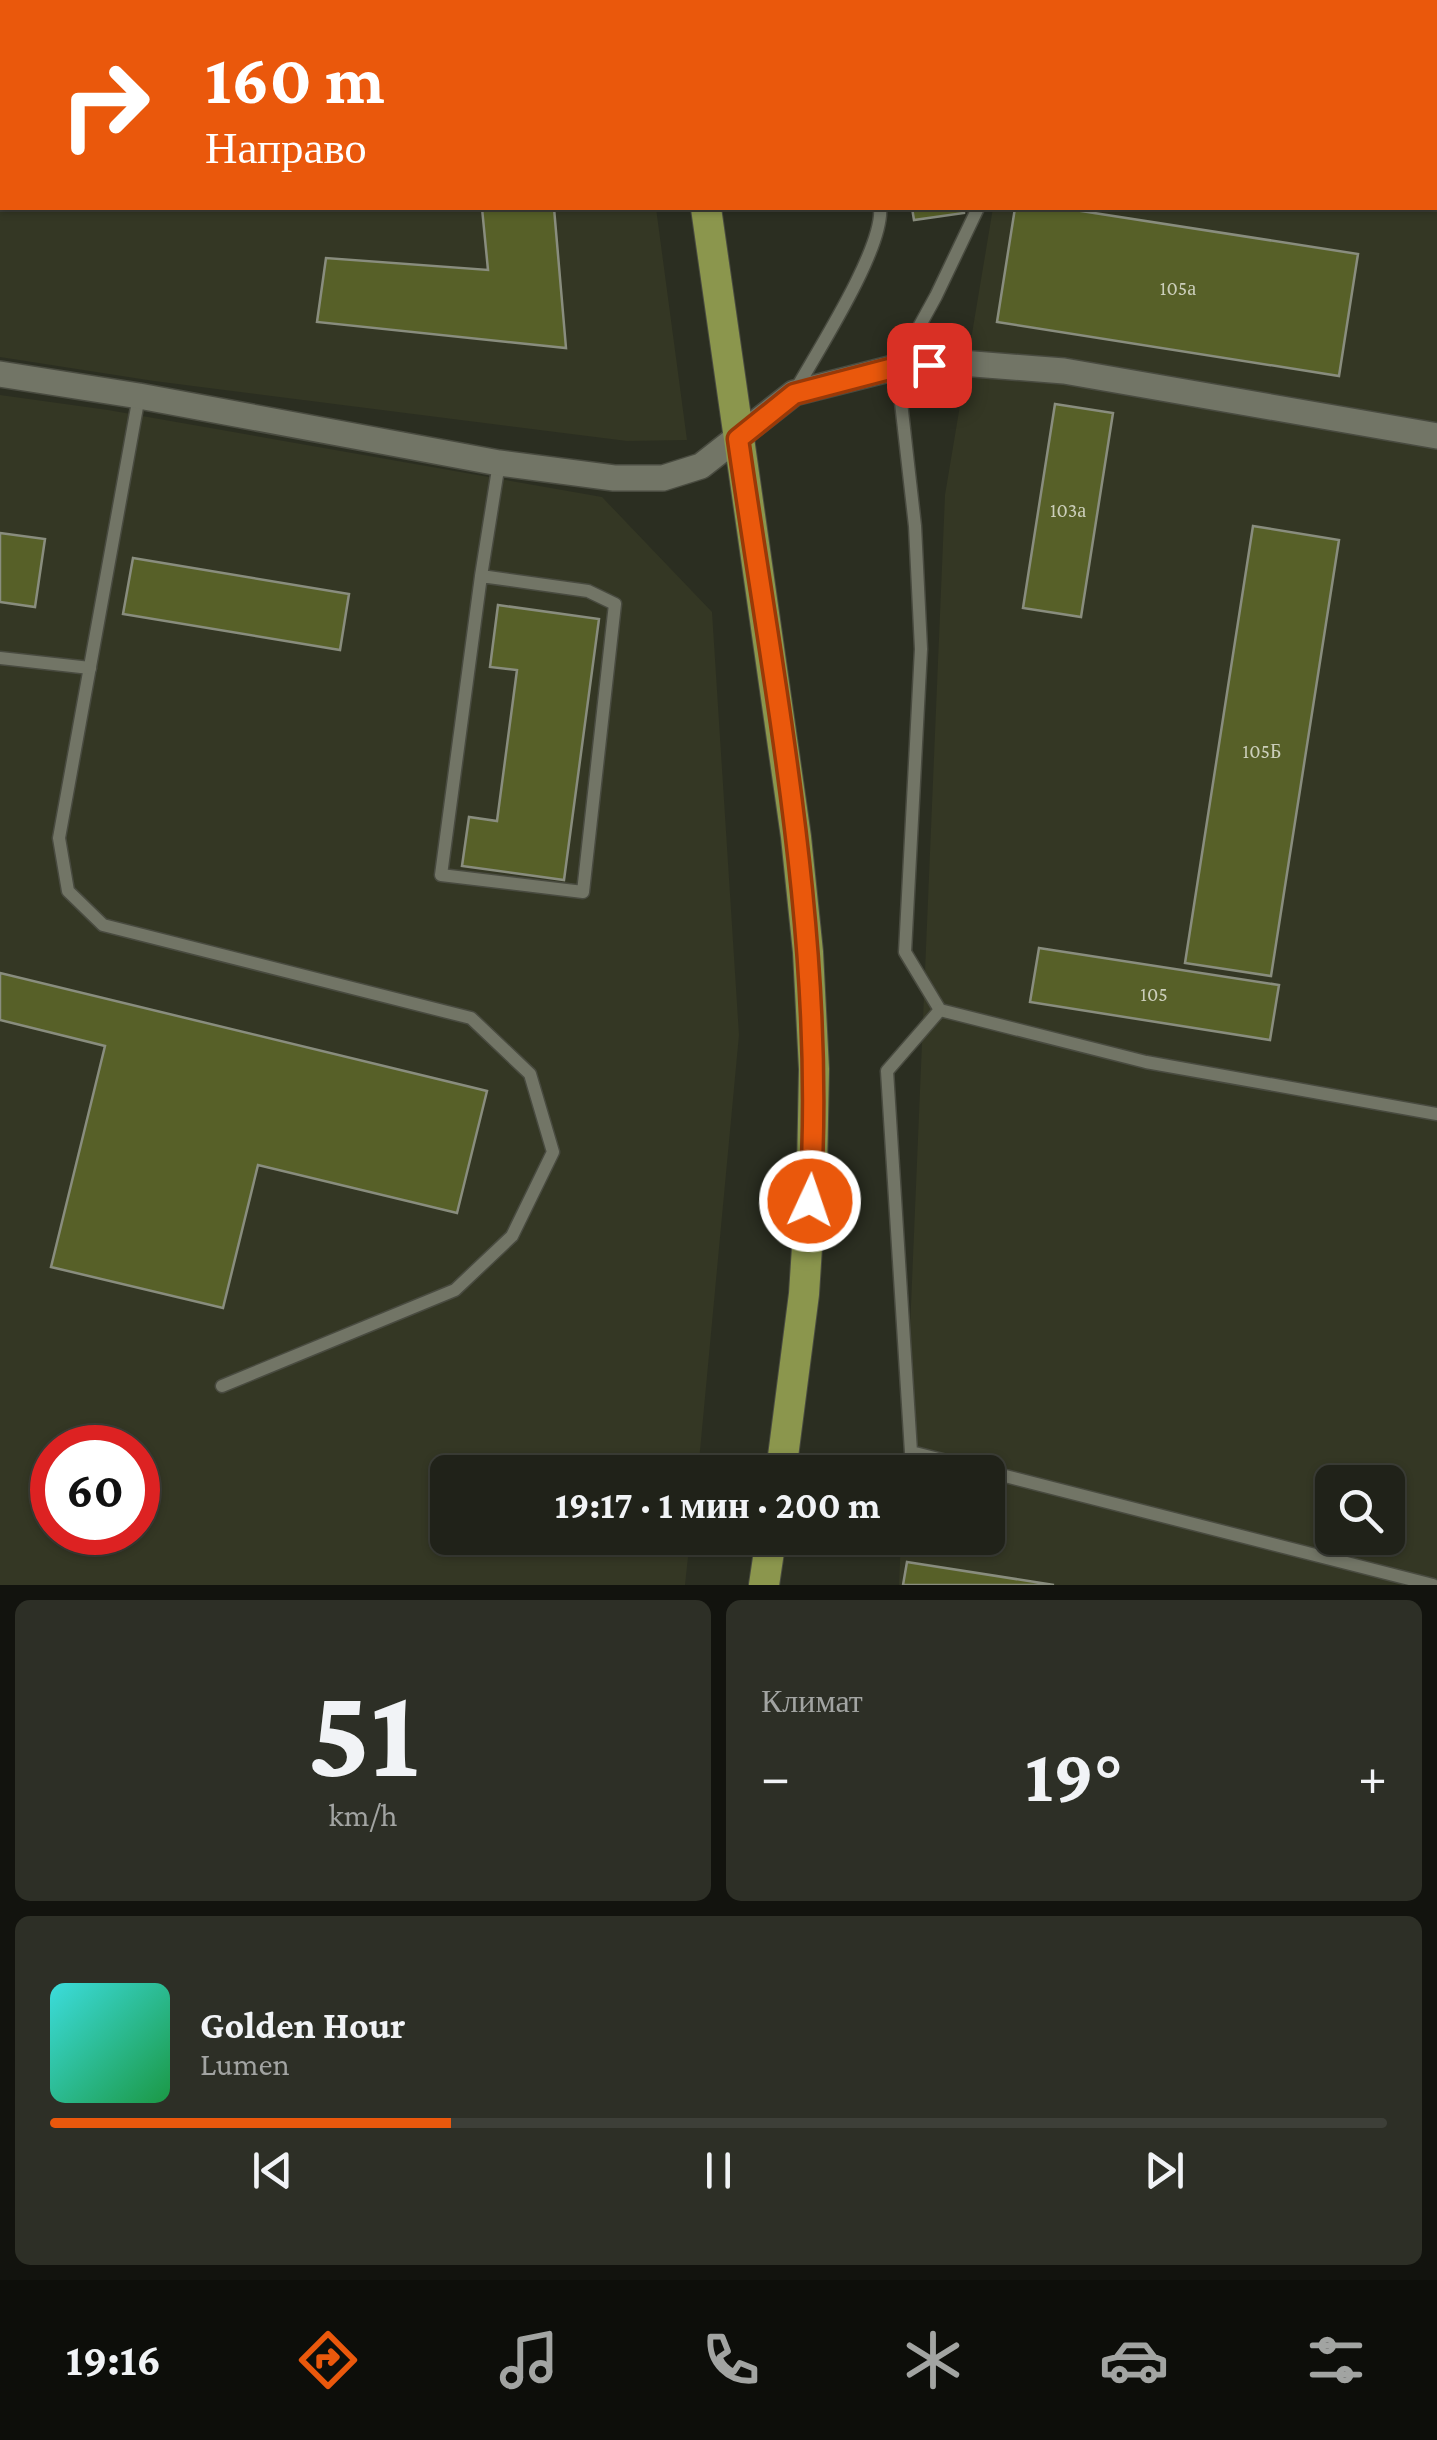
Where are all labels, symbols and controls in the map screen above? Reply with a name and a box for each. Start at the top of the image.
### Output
icon: right [40,40,170,170]
text: 160 m [205,40,385,118]
text: Направо [205,123,367,173]
house number: 105а [1160,277,1196,299]
pin [887,323,972,408]
icon: arrive [902,338,957,393]
house number: 103а [1050,499,1086,521]
house number: 105Б [1243,740,1281,762]
house number: 105 [1140,983,1168,1005]
position arrow [758,1149,862,1253]
speed limit sign: 60 [30,1425,160,1555]
map controls [1315,1465,1405,1555]
button: search [1315,1465,1405,1555]
text: 19:17 · 1 мин · 200 m [555,1484,880,1526]
text: 51 [307,1659,419,1804]
text: Климат [761,1683,863,1719]
text: 19° [1025,1734,1123,1817]
text: − [761,1746,790,1807]
text: + [1358,1746,1387,1807]
text: km/h [329,1797,398,1833]
text: Golden Hour [200,2004,406,2046]
text: Lumen [200,2046,290,2082]
icon: previous [245,2143,300,2198]
icon: pause [691,2143,746,2198]
icon: next [1137,2143,1192,2198]
icon: directions [293,2325,363,2395]
icon: music [494,2325,564,2395]
icon: phone [696,2325,766,2395]
icon: climate [898,2325,968,2395]
icon: car [1099,2325,1169,2395]
icon: filters [1301,2325,1371,2395]
text: 19:16 [66,2335,161,2385]

